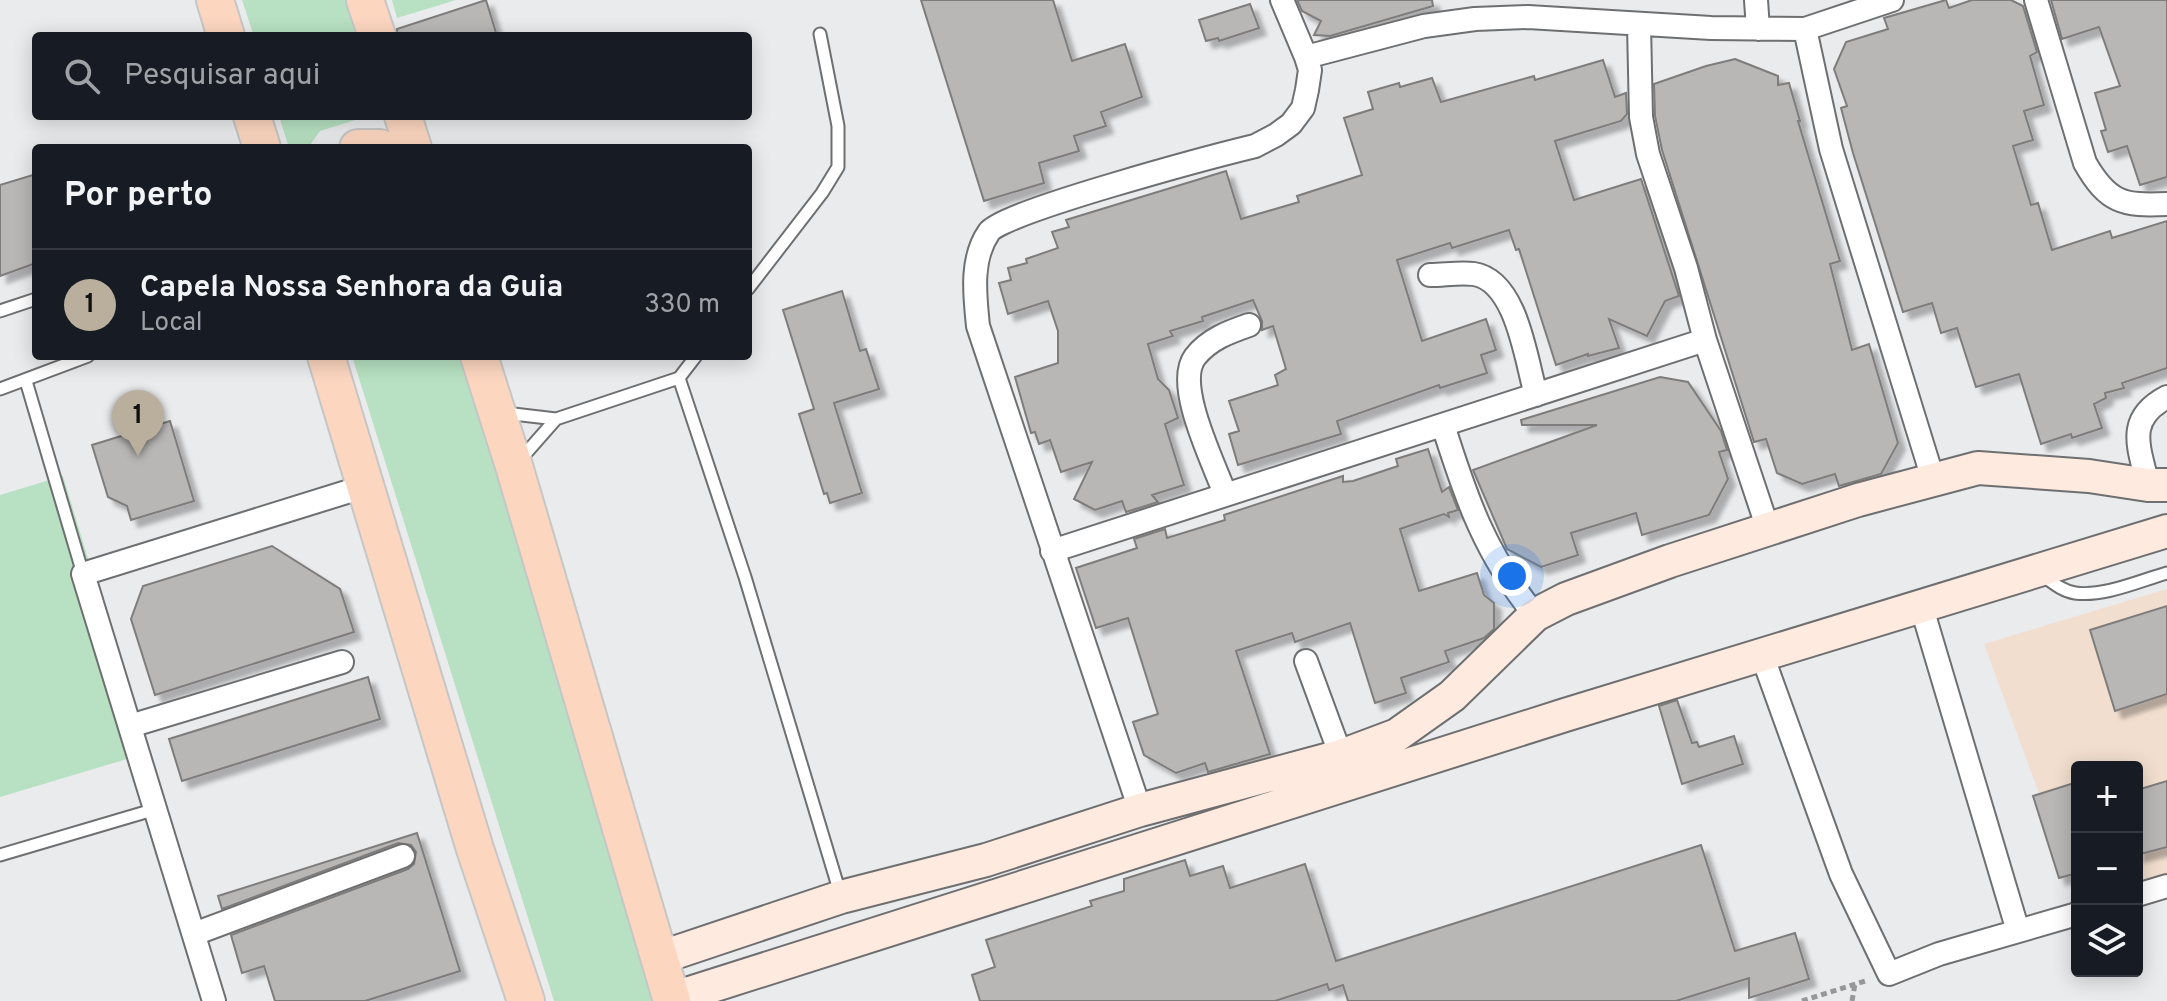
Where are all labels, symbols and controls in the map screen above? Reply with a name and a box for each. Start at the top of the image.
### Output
search box [32,32,752,120]
icon: search [60,54,104,98]
text: Pesquisar aqui [124,58,320,95]
text: Por perto [64,175,213,218]
text: Capela Nossa Senhora da Guia [140,270,563,307]
text: 1 [85,289,95,322]
text: 330 m [644,289,720,322]
text: Local [140,307,203,340]
pin: 1 [112,390,164,456]
your location [1492,556,1532,596]
map controls [2071,761,2143,977]
button: + [2071,761,2143,833]
button: − [2071,833,2143,905]
button: layers [2071,905,2143,977]

